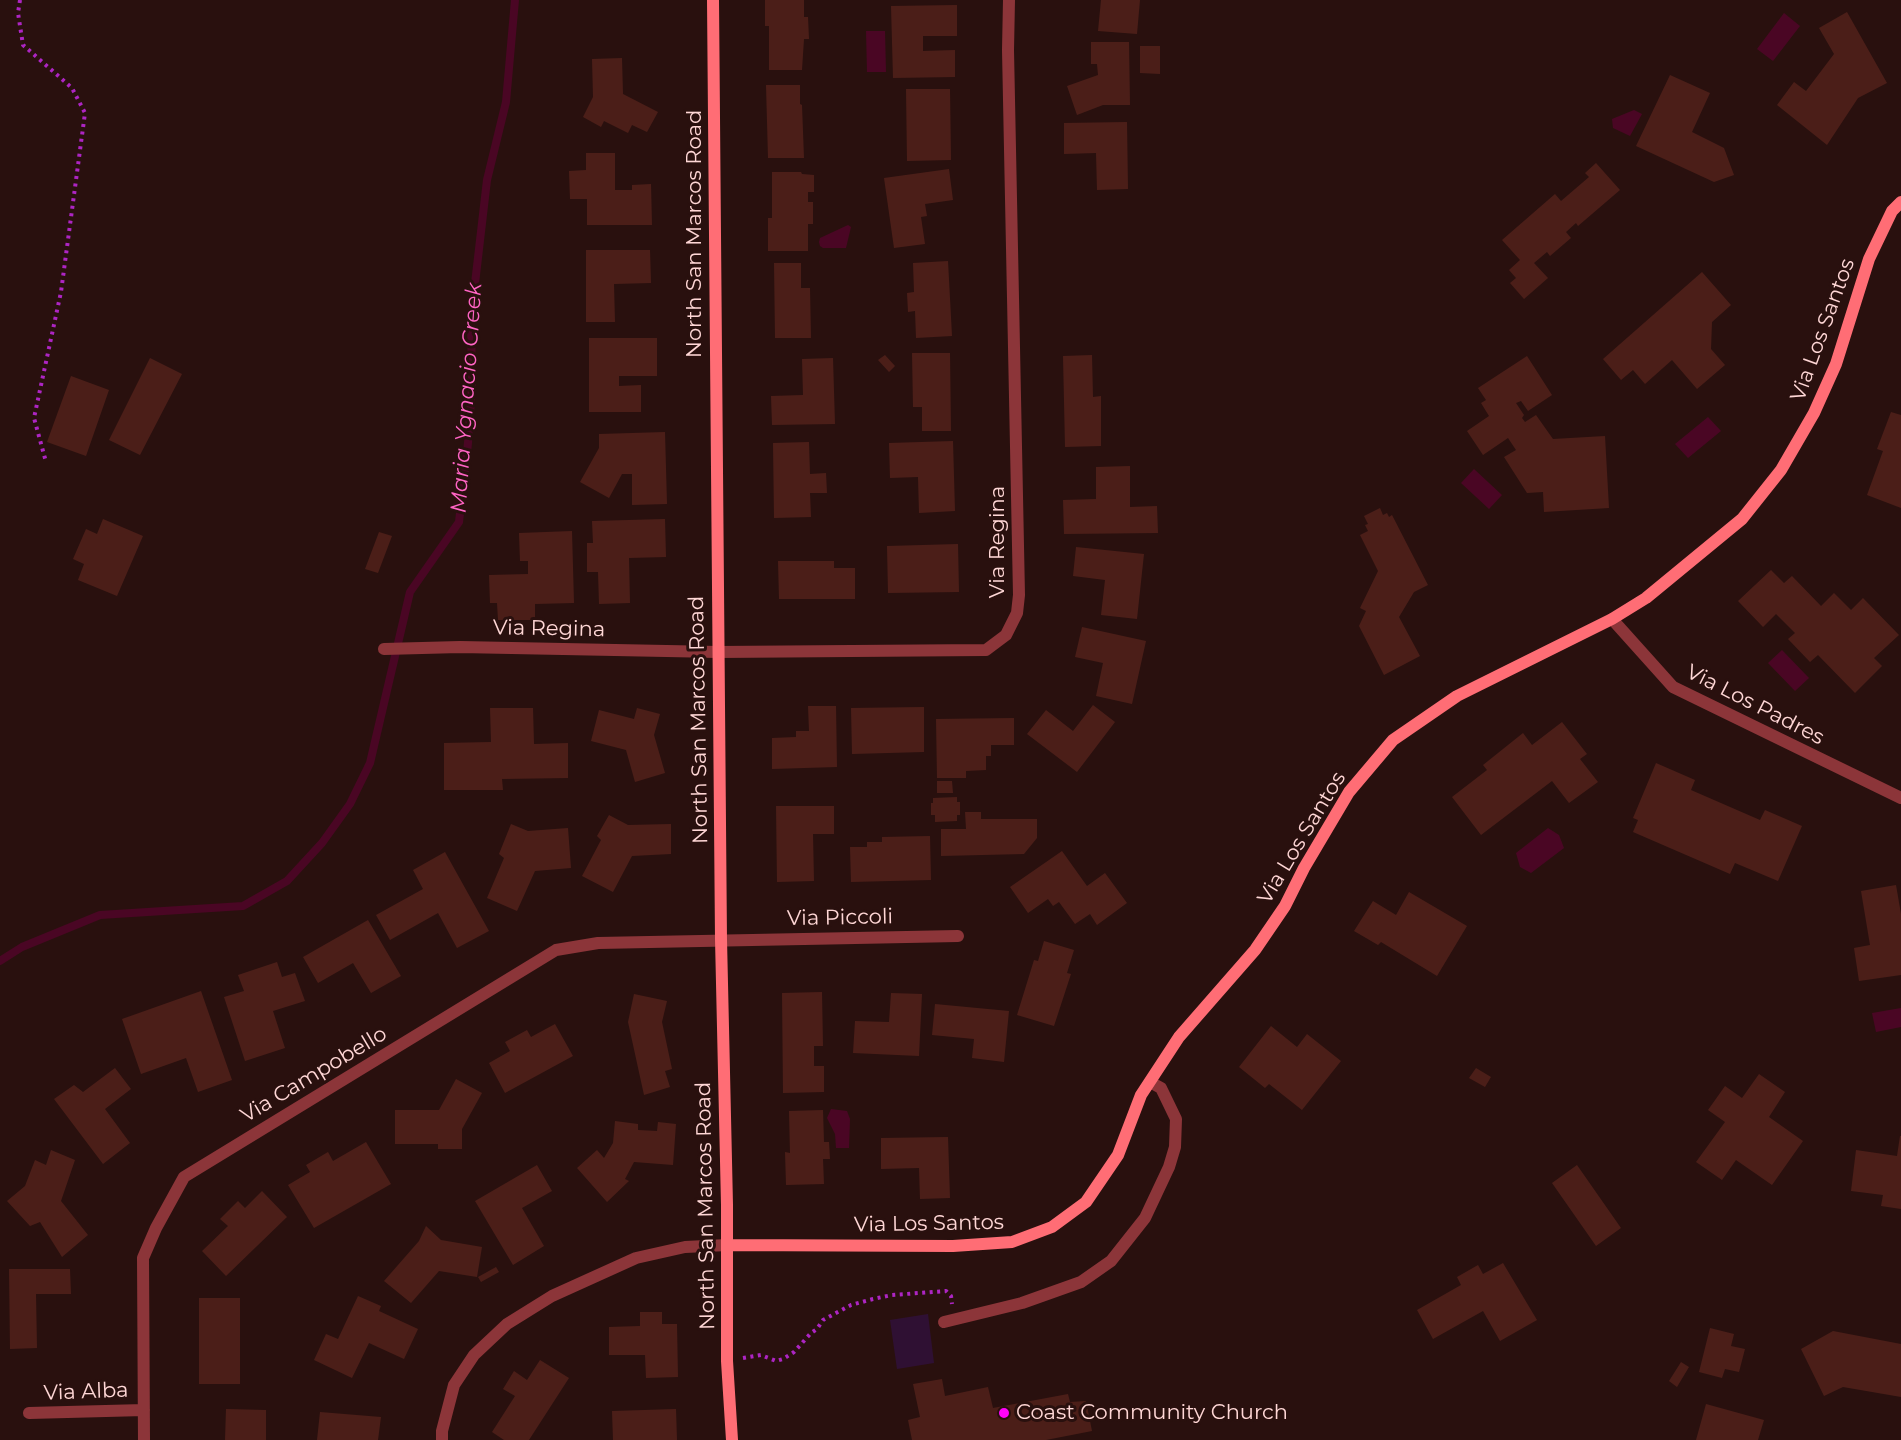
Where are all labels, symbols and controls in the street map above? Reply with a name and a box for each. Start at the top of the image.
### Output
street label: North San Marcos Road [682,110,708,358]
street label: Via Los Santos [1786,255,1860,405]
water label: Maria Ygnacio Creek [446,282,488,514]
street label: Via Regina [985,486,1011,598]
street label: North San Marcos Road [684,596,714,844]
street label: Via Regina [493,615,605,643]
street label: Via Los Padres [1682,659,1828,751]
street label: Via Los Santos [1253,767,1351,909]
street label: Via Piccoli [787,904,893,932]
street label: Via Campobello [236,1021,392,1129]
street label: North San Marcos Road [691,1082,721,1330]
street label: Via Los Santos [854,1210,1004,1238]
street label: Via Alba [43,1378,129,1406]
place label: Coast Community Church [1016,1400,1288,1426]
marker: Coast Community Church [997,1406,1011,1420]

